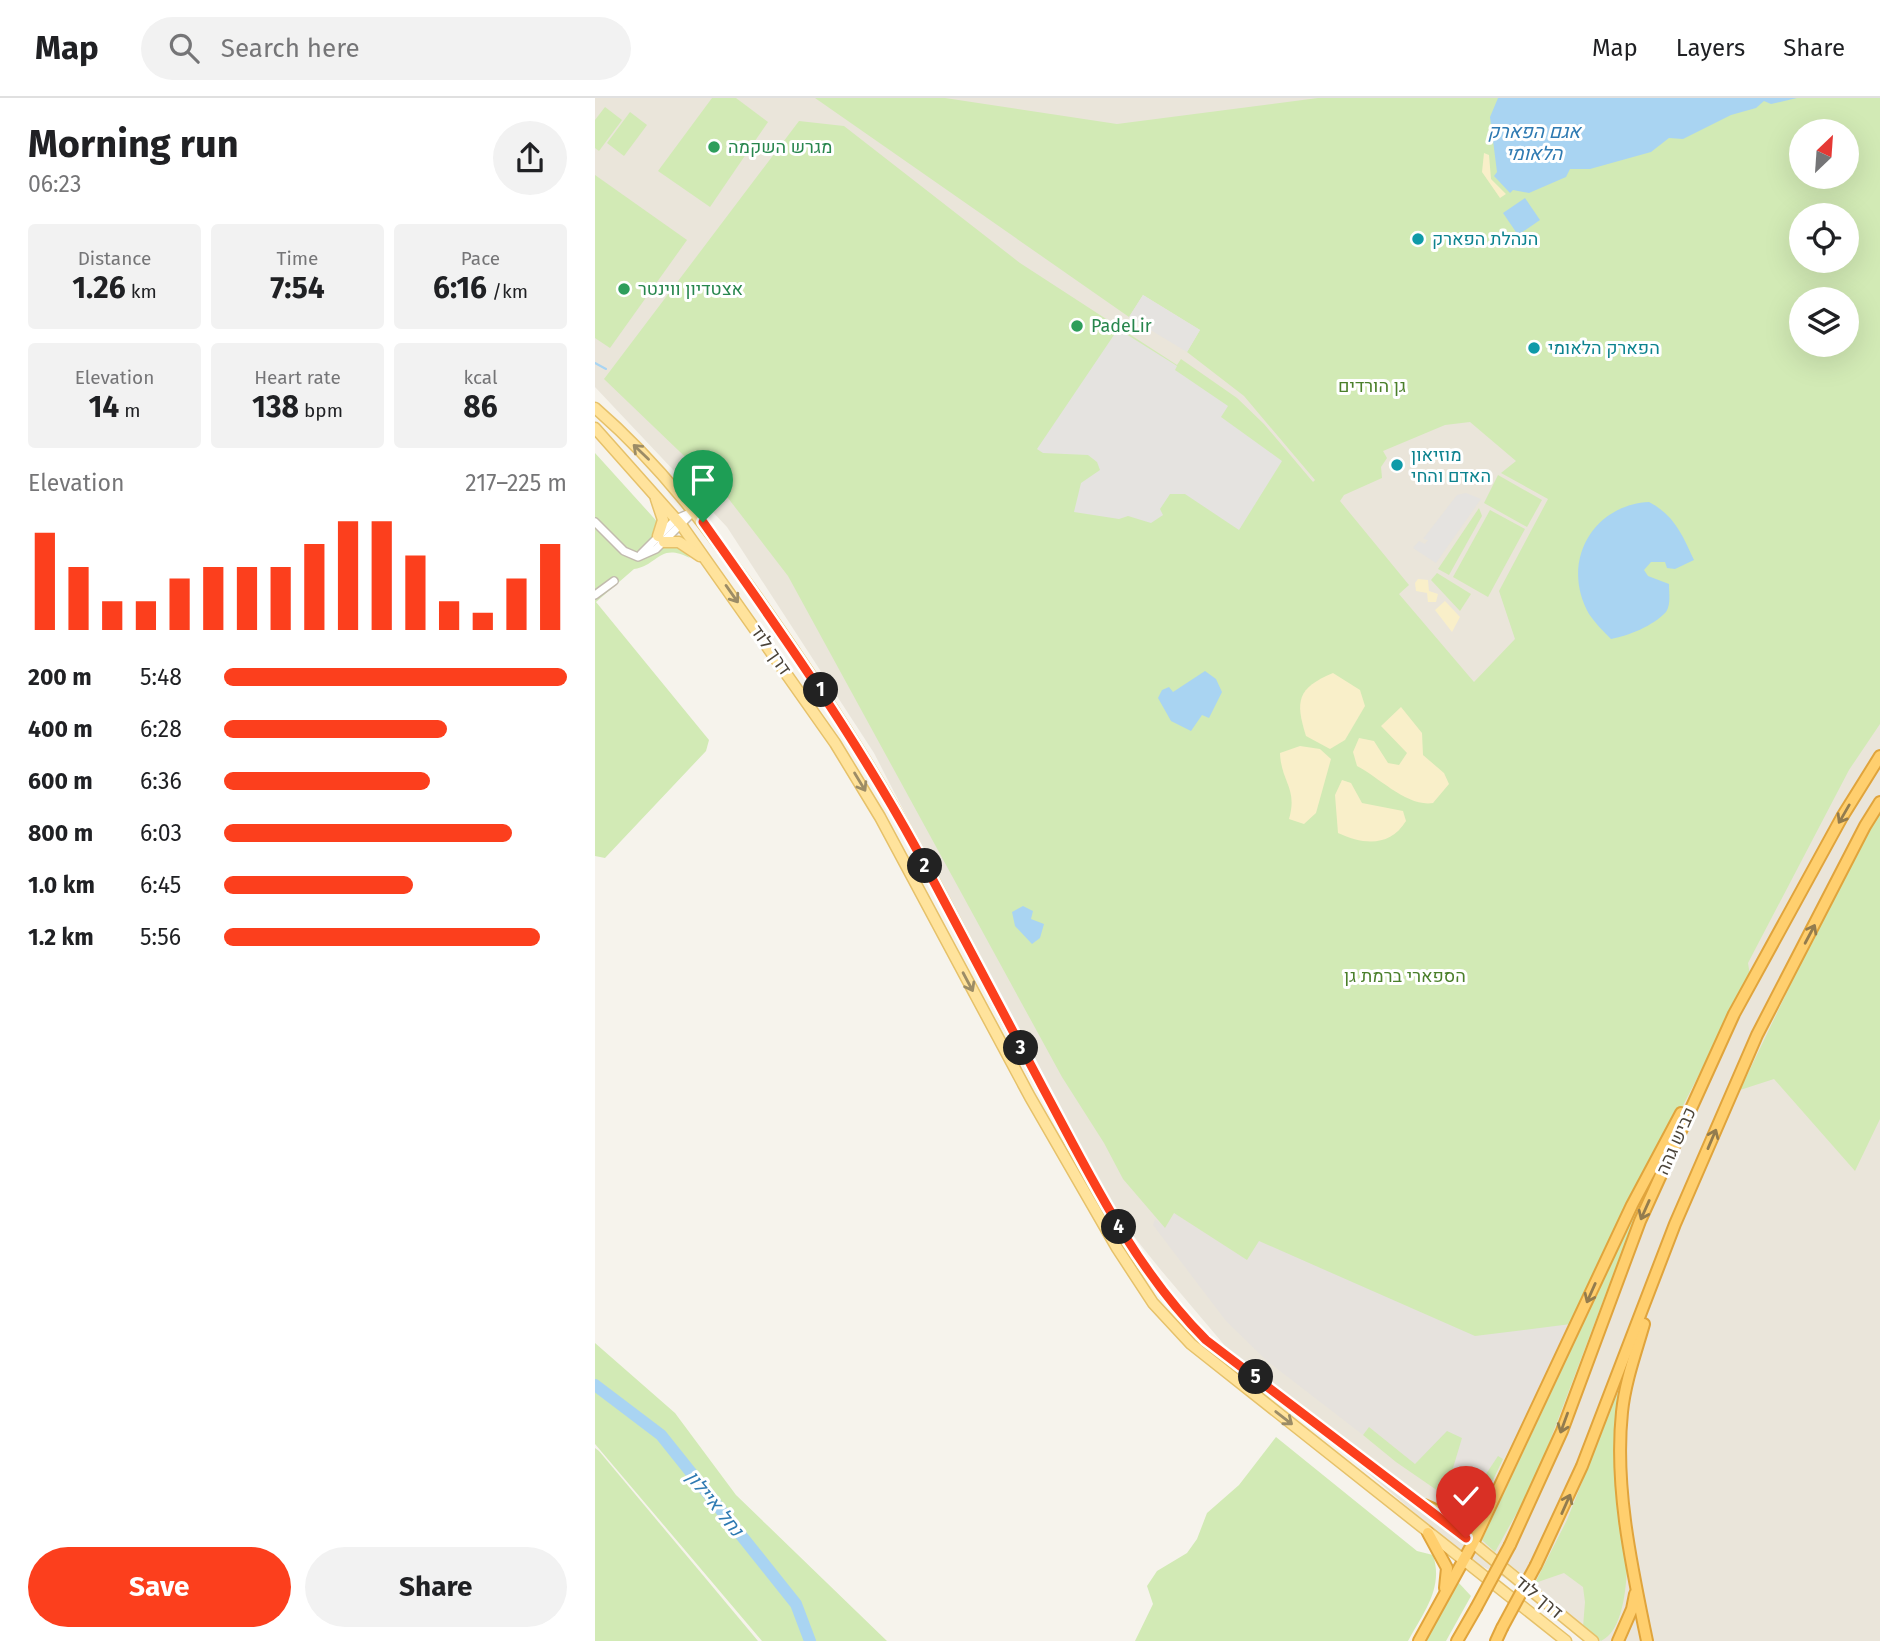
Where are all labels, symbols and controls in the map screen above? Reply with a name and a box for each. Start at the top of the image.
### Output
search box [141,17,631,80]
text: Map [35,28,99,68]
icon: search [165,29,203,67]
text: Search here [221,33,360,64]
text: Map [1592,34,1638,62]
text: Layers [1676,34,1745,62]
text: Share [1783,34,1845,62]
north arrow [1789,119,1859,189]
map controls [1789,119,1859,357]
water label: אגם הפארק הלאומי [1488,120,1583,165]
text: Morning run [28,121,239,167]
button: share [493,121,567,195]
place label: מגרש השקמה [728,136,832,158]
marker: מגרש השקמה [706,139,722,155]
text: 06:23 [28,170,81,198]
button: locate [1789,203,1859,273]
place label: הנהלת הפארק [1432,228,1538,250]
marker: הנהלת הפארק [1410,231,1426,247]
text: Distance [78,247,151,270]
text: Time [277,247,318,270]
text: Pace [461,247,500,270]
text: 1.26 [72,270,126,306]
text: 7:54 [270,270,325,306]
text: 6:16 [433,270,487,306]
place label: אצטדיון ווינטר [638,278,743,300]
text: km [126,280,157,303]
text: /km [487,280,528,303]
marker: אצטדיון ווינטר [616,281,632,297]
button: layers [1789,287,1859,357]
place label: PadeLir [1091,315,1152,337]
marker: PadeLir [1069,318,1085,334]
place label: הפארק הלאומי [1548,337,1660,359]
marker: הפארק הלאומי [1526,340,1542,356]
text: Elevation [75,366,154,389]
text: Heart rate [254,366,341,389]
text: kcal [463,366,498,389]
park label: גן הורדים [1338,375,1406,397]
text: 14 [88,389,119,425]
text: 138 [252,389,299,425]
text: 86 [463,389,498,425]
text: m [119,399,141,422]
text: bpm [299,399,343,422]
one-way arrow [633,444,650,461]
place label: מוזיאון האדם והחי [1411,444,1491,487]
pin [673,450,733,522]
marker: מוזיאון האדם והחי [1389,457,1405,473]
icon: arrive [684,461,722,499]
text: Elevation [28,469,124,497]
text: 217–225 m [465,469,567,497]
one-way arrow [725,584,739,603]
street label: דרך לוד [746,621,796,679]
text: 200 m [28,663,92,691]
text: 5:48 [140,663,182,691]
pin: 1 [803,672,839,708]
text: 1 [816,678,825,701]
text: 400 m [28,715,93,743]
text: 6:28 [140,715,182,743]
text: 600 m [28,767,93,795]
text: 6:36 [140,767,182,795]
one-way arrow [853,772,867,792]
one-way arrow [1837,804,1851,824]
text: 800 m [28,819,93,847]
text: 6:03 [140,819,182,847]
pin: 2 [907,848,943,884]
text: 2 [920,854,929,877]
text: 1.0 km [28,871,95,899]
text: 6:45 [140,871,181,899]
text: 1.2 km [28,923,94,951]
text: 5:56 [140,923,181,951]
one-way arrow [1804,924,1818,945]
park label: הספארי ברמת גן [1344,965,1466,987]
one-way arrow [962,971,975,992]
pin: 3 [1003,1030,1039,1066]
text: 3 [1016,1036,1025,1059]
street label: כביש גהה [1651,1104,1701,1178]
one-way arrow [1706,1128,1719,1150]
one-way arrow [1638,1199,1651,1221]
pin: 4 [1101,1210,1137,1244]
text: 4 [1113,1215,1124,1238]
one-way arrow [1584,1282,1597,1303]
pin: 5 [1239,1360,1273,1394]
text: 5 [1250,1365,1261,1388]
one-way arrow [1275,1411,1293,1426]
one-way arrow [1557,1412,1569,1434]
water label: נחל איילון [681,1466,749,1542]
pin [1436,1466,1496,1538]
icon: check [1447,1477,1485,1515]
one-way arrow [1560,1494,1573,1515]
button: Save [28,1547,291,1627]
button: Share [305,1547,567,1627]
street label: דרך לוד [1511,1571,1567,1623]

